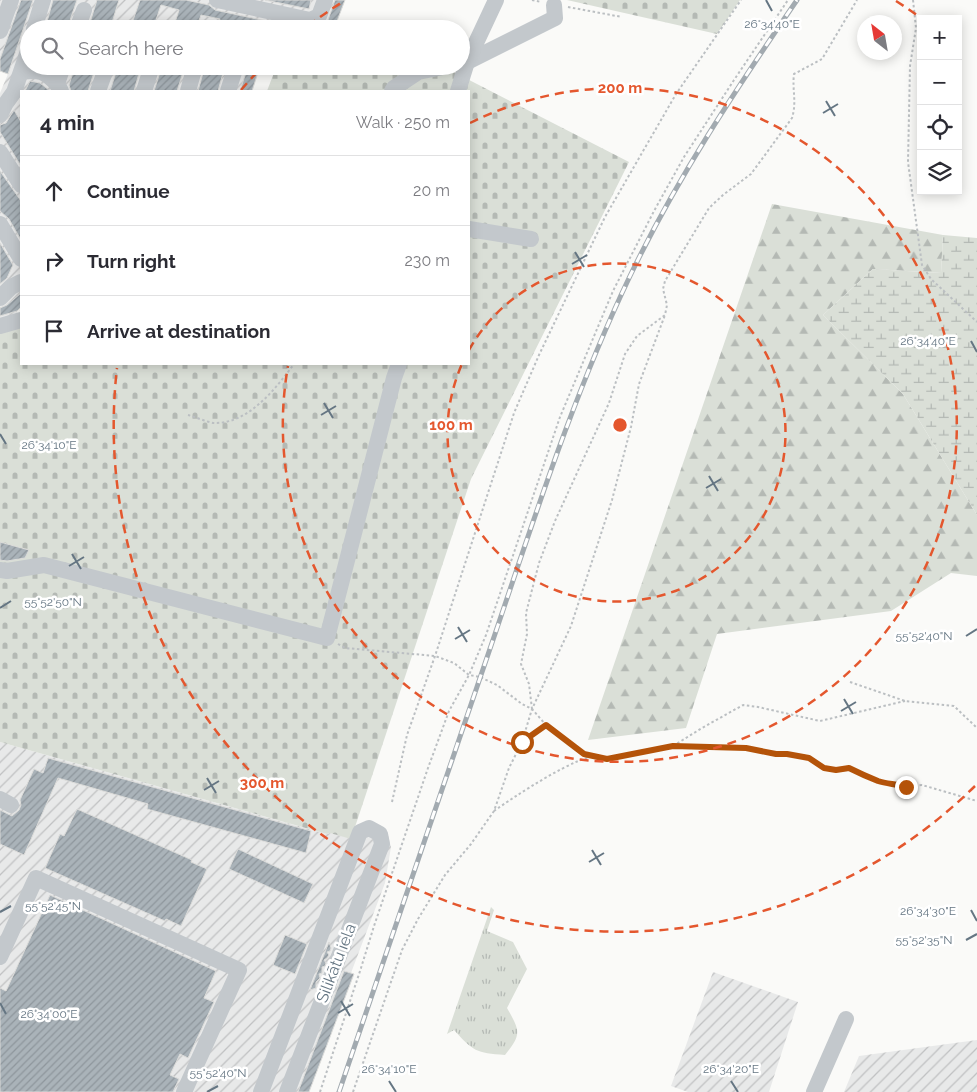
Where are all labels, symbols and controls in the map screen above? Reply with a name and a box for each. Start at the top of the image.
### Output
north arrow [857,15,902,60]
map controls [917,15,962,195]
button: + [917,15,962,60]
text: 26°34'40"E [744,17,800,31]
search box [20,20,470,75]
icon: search [38,34,66,62]
text: Search here [78,37,184,59]
button: − [917,60,962,105]
text: 200 m [598,79,642,97]
button: locate [917,105,962,150]
text: 4 min [40,110,95,135]
text: Walk · 250 m [356,113,450,132]
button: layers [917,150,962,195]
icon: ahead [40,177,68,205]
text: Continue [87,180,170,202]
text: 20 m [413,181,450,200]
icon: right [40,247,68,275]
text: Turn right [87,250,176,272]
text: 230 m [405,251,450,270]
icon: arrive [40,317,68,345]
text: Arrive at destination [87,320,271,342]
text: 26°34'40"E [900,334,956,348]
text: 100 m [429,416,473,434]
centre of rings [611,416,629,434]
text: 26°34'10"E [22,438,76,452]
text: 55°52'50"N [24,595,82,609]
text: 55°52'40"N [896,629,952,643]
route start [511,731,534,754]
text: 300 m [240,774,284,792]
route end [895,776,918,799]
text: 55°52'45"N [25,899,81,913]
text: 26°34'30"E [900,904,956,918]
street label: Silikātu iela [312,921,360,1005]
text: 55°52'35"N [896,933,952,947]
text: 26°34'00"E [20,1007,78,1021]
text: 26°34'10"E [362,1062,416,1076]
text: 26°34'20"E [703,1062,759,1076]
text: 55°52'40"N [190,1066,246,1080]

